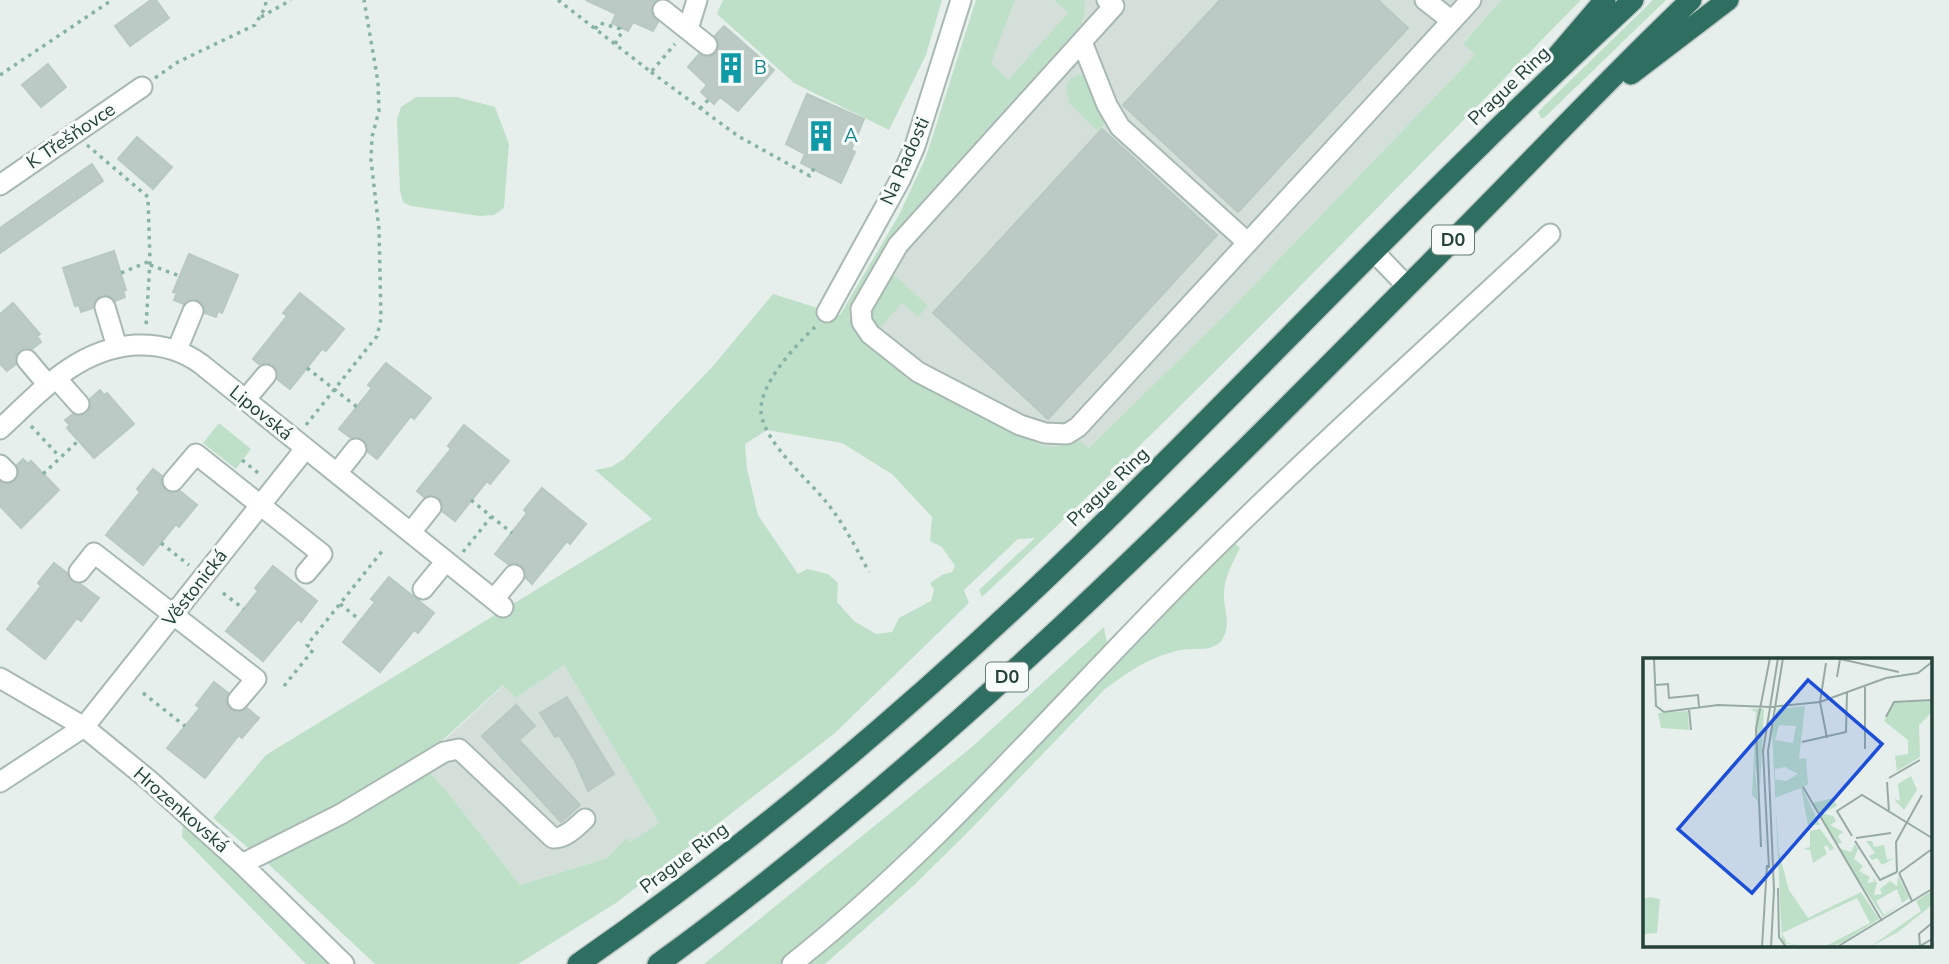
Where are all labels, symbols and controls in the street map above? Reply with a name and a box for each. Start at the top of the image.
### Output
street label: Prague Ring [1462,40,1556,132]
building icon: B [714,51,748,85]
place label: B [754,55,767,81]
street label: K Třešňovce [21,97,121,175]
street label: Na Radosti [874,113,936,209]
building icon: A [804,119,838,153]
place label: A [844,123,858,149]
road number: D0 [1432,226,1474,254]
street label: Lipovská [224,379,298,447]
street label: Prague Ring [1061,441,1155,533]
street label: Věstonická [156,544,233,633]
inset map [1643,658,1932,946]
road number: D0 [986,662,1028,692]
street label: Hrozenkovská [128,761,234,859]
street label: Prague Ring [634,816,734,900]

